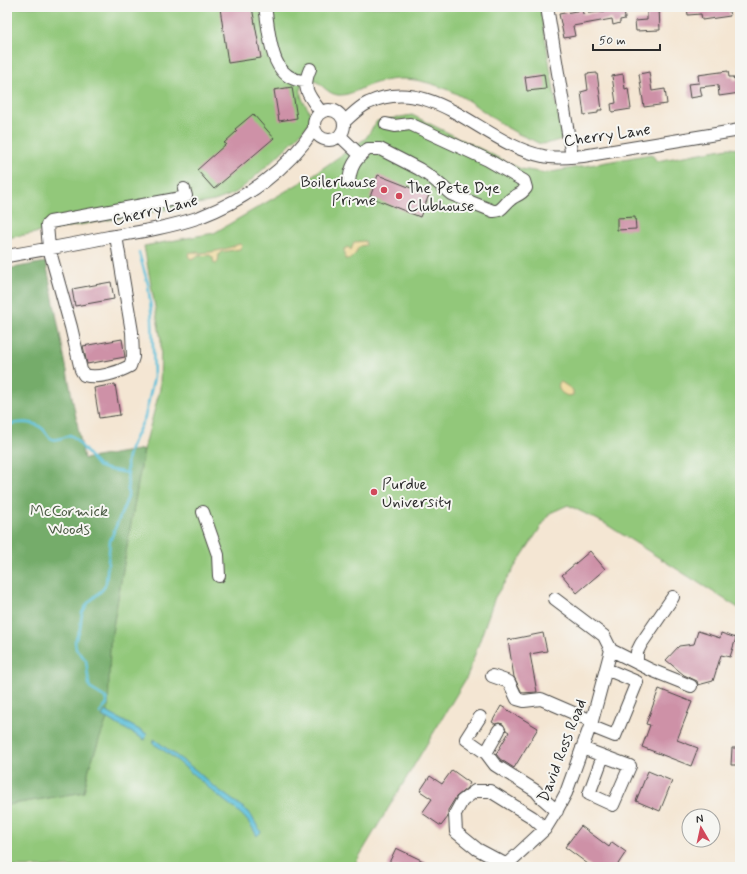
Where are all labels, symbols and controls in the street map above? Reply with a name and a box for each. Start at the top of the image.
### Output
scale bar [593,26,660,52]
text: 50 m [599,33,626,49]
street label: Cherry Lane [562,119,652,152]
place label: Boilerhouse Prime [301,172,376,211]
place label: The Pete Dye Clubhouse [407,178,500,217]
marker: Boilerhouse Prime [379,185,389,195]
street label: Cherry Lane [110,190,200,231]
marker: The Pete Dye Clubhouse [394,191,404,201]
place label: Purdue University [382,474,452,513]
marker: Purdue University [369,487,379,497]
park label: McCormick Woods [30,501,108,540]
street label: David Ross Road [533,696,592,805]
north arrow [681,808,721,848]
text: N [695,812,704,827]

